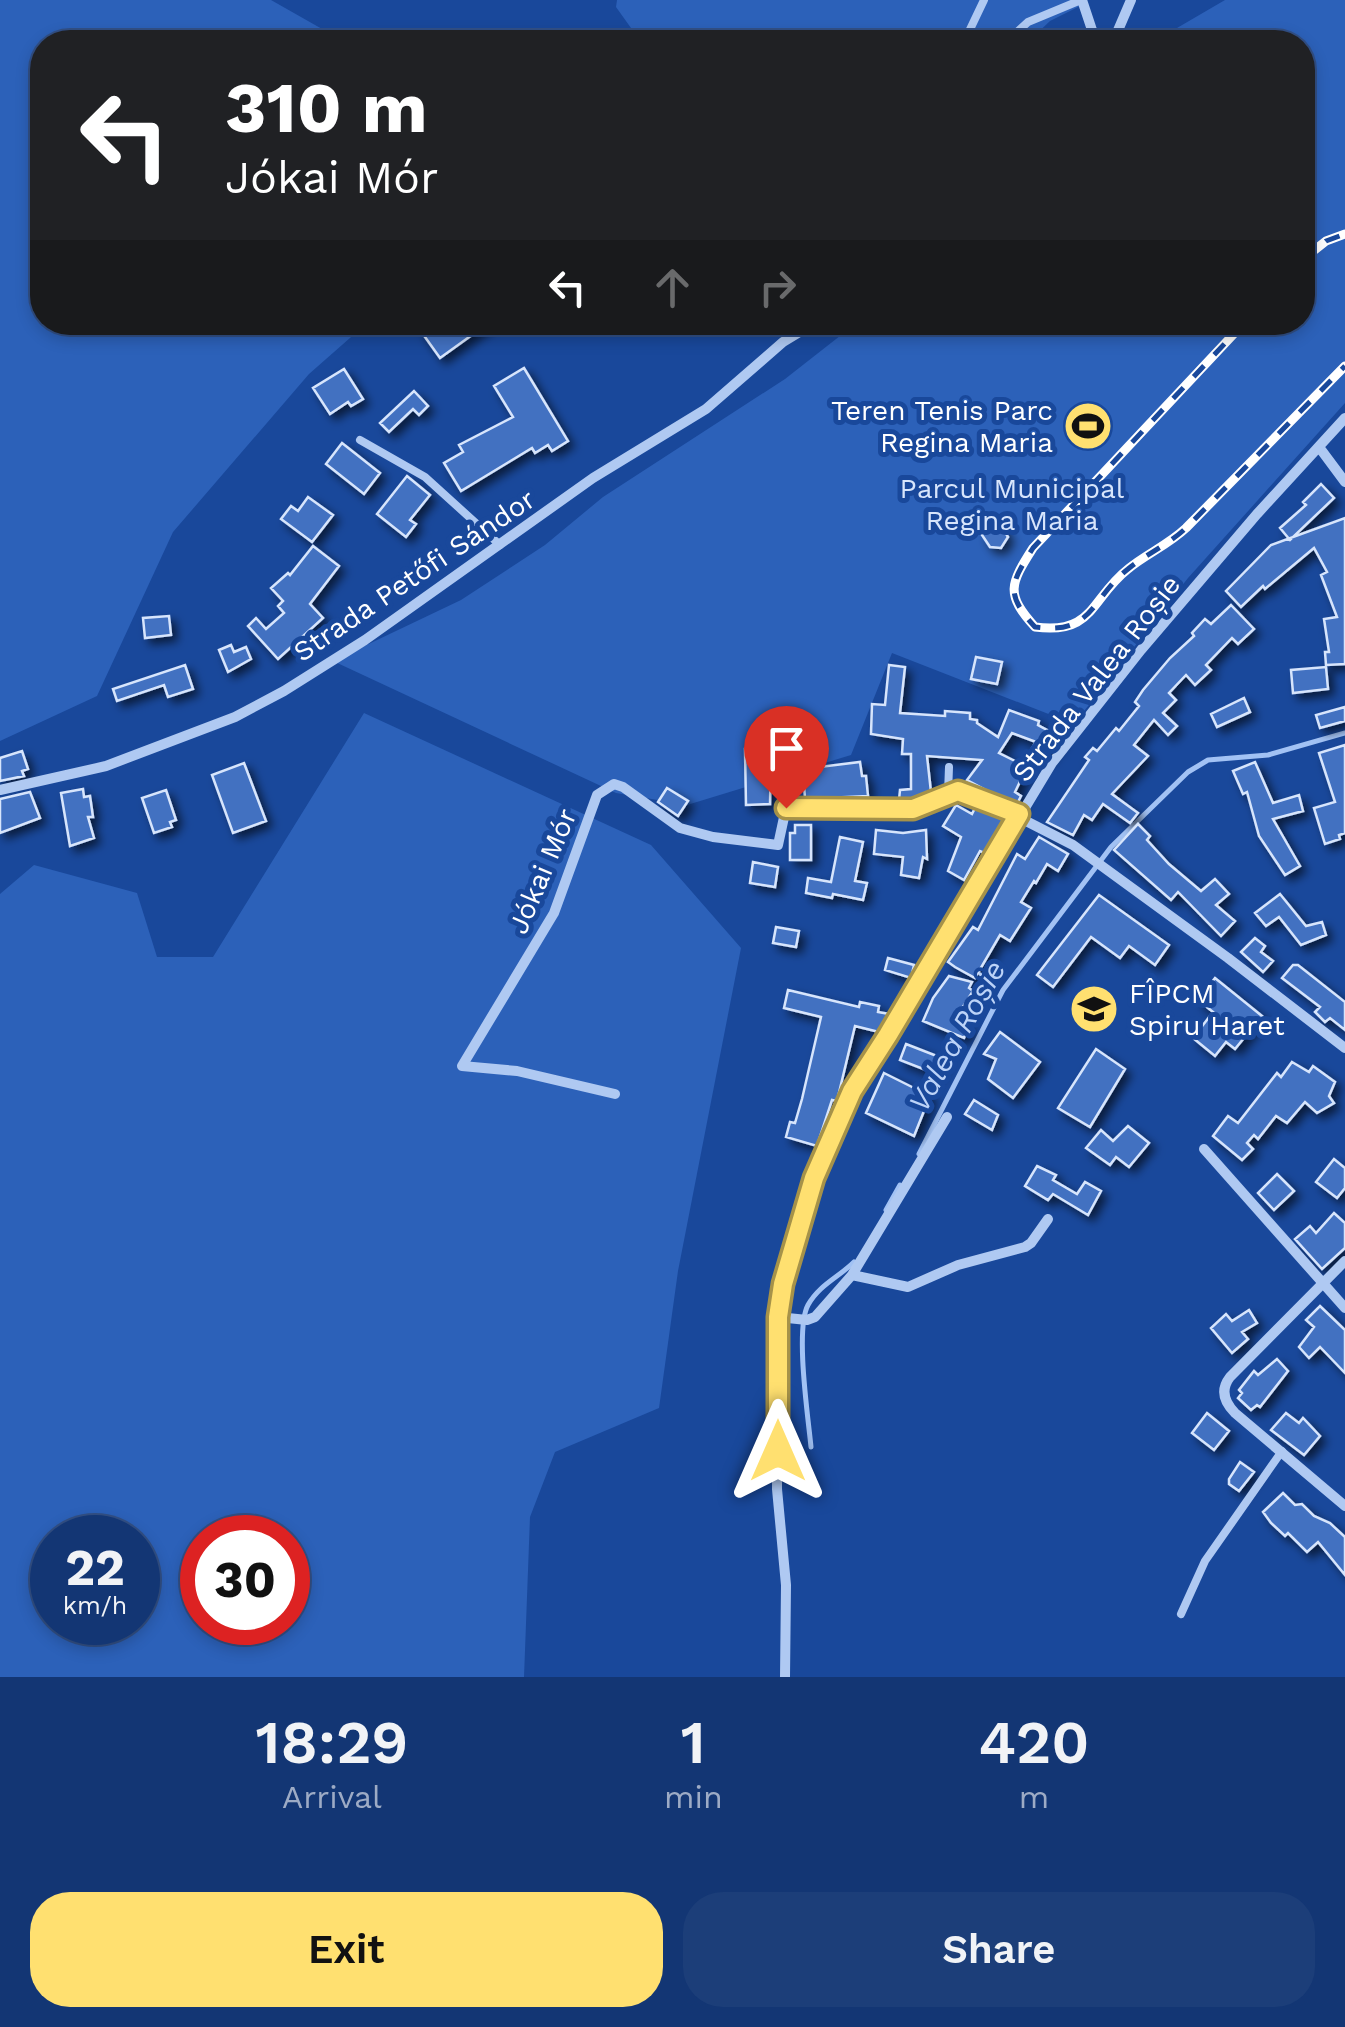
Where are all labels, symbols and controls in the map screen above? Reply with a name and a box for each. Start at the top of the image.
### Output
text: 310 m [225,67,428,149]
icon: left [60,70,190,200]
text: Jókai Mór [225,151,438,204]
icon: left [540,260,595,315]
icon: ahead [645,260,700,315]
icon: right [750,260,805,315]
place label: Teren Tenis Parc Regina Maria [831,394,1053,459]
sports icon: Teren Tenis Parc Regina Maria [1062,400,1114,452]
park label: Parcul Municipal Regina Maria [900,472,1125,537]
street label: Strada Petőfi Sándor [287,482,541,669]
street label: Strada Valea Roșie [1006,568,1187,788]
pin [744,706,829,809]
icon: arrive [759,721,814,776]
street label: Jókai Mór [501,804,584,939]
water label: Valea Roșie [901,954,1012,1117]
place label: FÎPCM Spiru Haret [1129,977,1285,1042]
school or university icon: FÎPCM Spiru Haret [1068,983,1120,1035]
position arrow [726,1399,830,1503]
speed limit sign: 30 [180,1515,310,1645]
text: 22 [65,1538,125,1597]
text: km/h [63,1591,127,1620]
text: 18:29 [256,1707,408,1778]
text: 1 [681,1707,706,1778]
text: 420 [978,1707,1089,1778]
text: Arrival [282,1778,382,1816]
text: min [664,1778,723,1816]
text: m [1019,1778,1049,1816]
button: Exit [30,1892,663,2007]
button: Share [683,1892,1315,2007]

